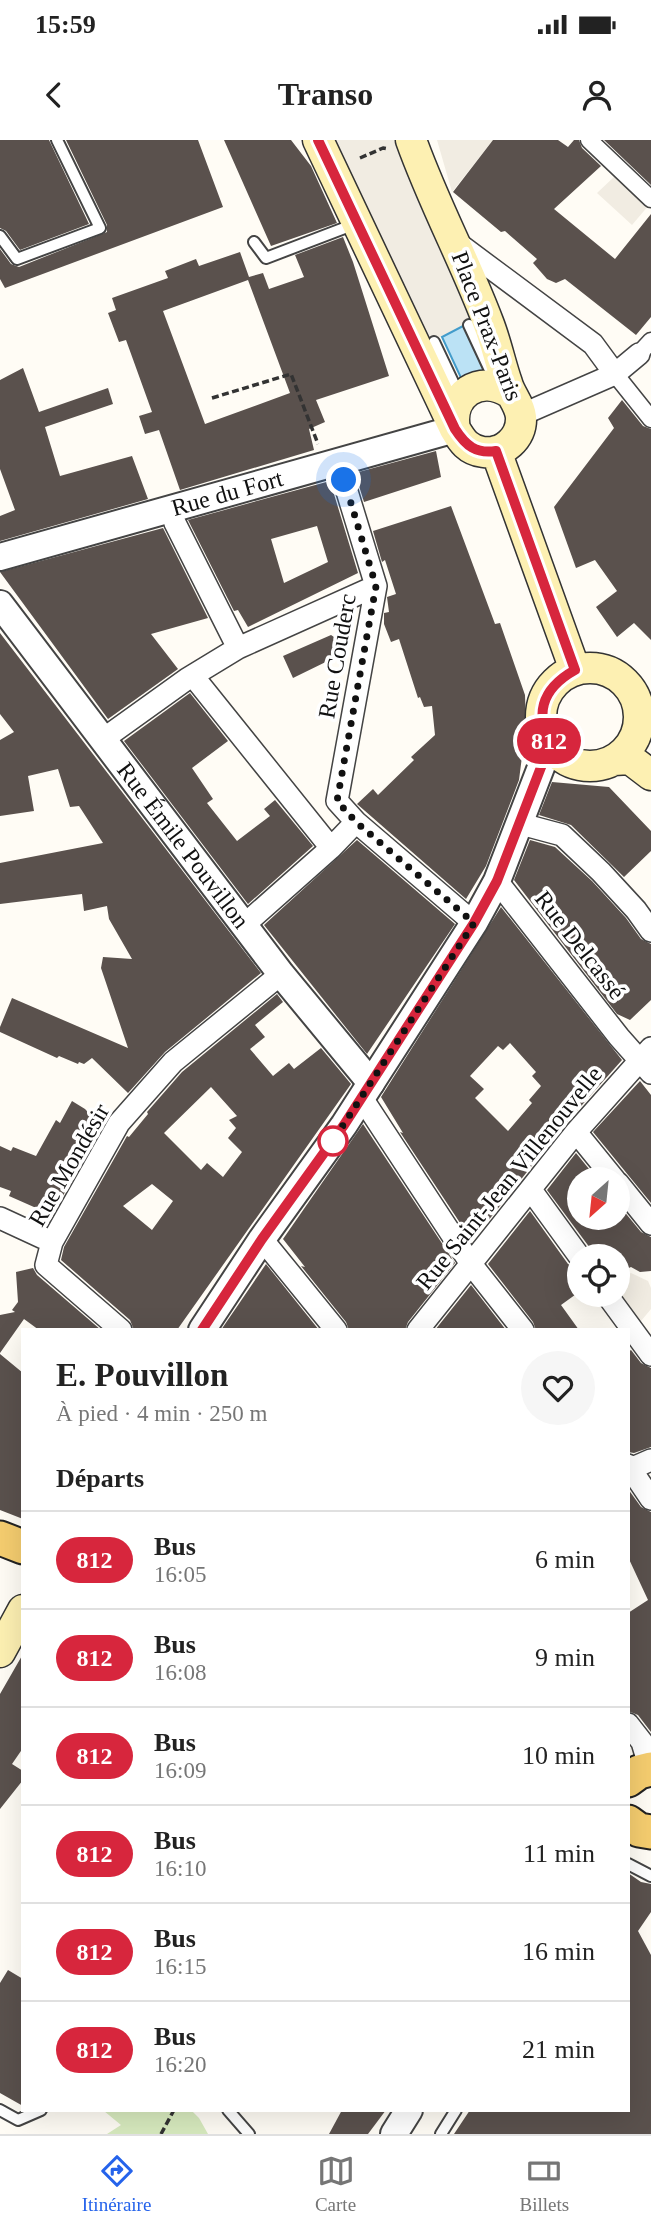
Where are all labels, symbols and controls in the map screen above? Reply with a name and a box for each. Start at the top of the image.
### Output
text: 15:59 [35,10,96,39]
icon: back [35,76,73,114]
text: Transo [278,76,373,112]
icon: person [578,76,616,114]
street label: Place Prax-Paris [447,248,527,404]
your location [326,462,361,497]
street label: Rue du Fort [168,465,286,521]
street label: Rue Couderc [313,592,361,720]
line badge: 812 [509,718,589,764]
text: 812 [531,728,567,754]
street label: Rue Émile Pouvillon [112,757,255,933]
street label: Rue Delcassé [530,886,630,1004]
street label: Rue Saint-Jean Villenouvelle [411,1061,607,1295]
street label: Rue Mondésir [24,1099,114,1231]
unlabelled marker [318,1126,348,1156]
north arrow [567,1167,630,1230]
map controls [567,1167,630,1307]
button: locate [567,1244,630,1307]
button: heart [521,1351,595,1425]
text: E. Pouvillon [56,1357,228,1393]
text: À pied · 4 min · 250 m [56,1401,267,1426]
text: Départs [56,1464,144,1493]
text: Bus [154,1532,196,1561]
text: 6 min [535,1545,595,1574]
text: 812 [77,1547,113,1573]
text: 16:05 [154,1562,206,1587]
text: Bus [154,1630,196,1659]
text: 9 min [535,1643,595,1672]
text: 812 [77,1645,113,1671]
text: 16:08 [154,1660,206,1685]
text: Bus [154,1728,196,1757]
text: 10 min [522,1741,595,1770]
text: 812 [77,1743,113,1769]
text: 16:09 [154,1758,206,1783]
text: Bus [154,1826,196,1855]
text: 11 min [523,1839,595,1868]
text: 812 [77,1841,113,1867]
text: 16:10 [154,1856,206,1881]
text: Bus [154,1924,196,1953]
text: 16 min [522,1937,595,1966]
text: 812 [77,1939,113,1965]
text: 16:15 [154,1954,206,1979]
text: Bus [154,2022,196,2051]
text: 21 min [522,2035,595,2064]
text: 812 [77,2037,113,2063]
text: 16:20 [154,2052,206,2077]
tab: Itinéraire [82,2152,151,2216]
tab: Carte [315,2152,356,2216]
tab: Billets [520,2152,569,2216]

